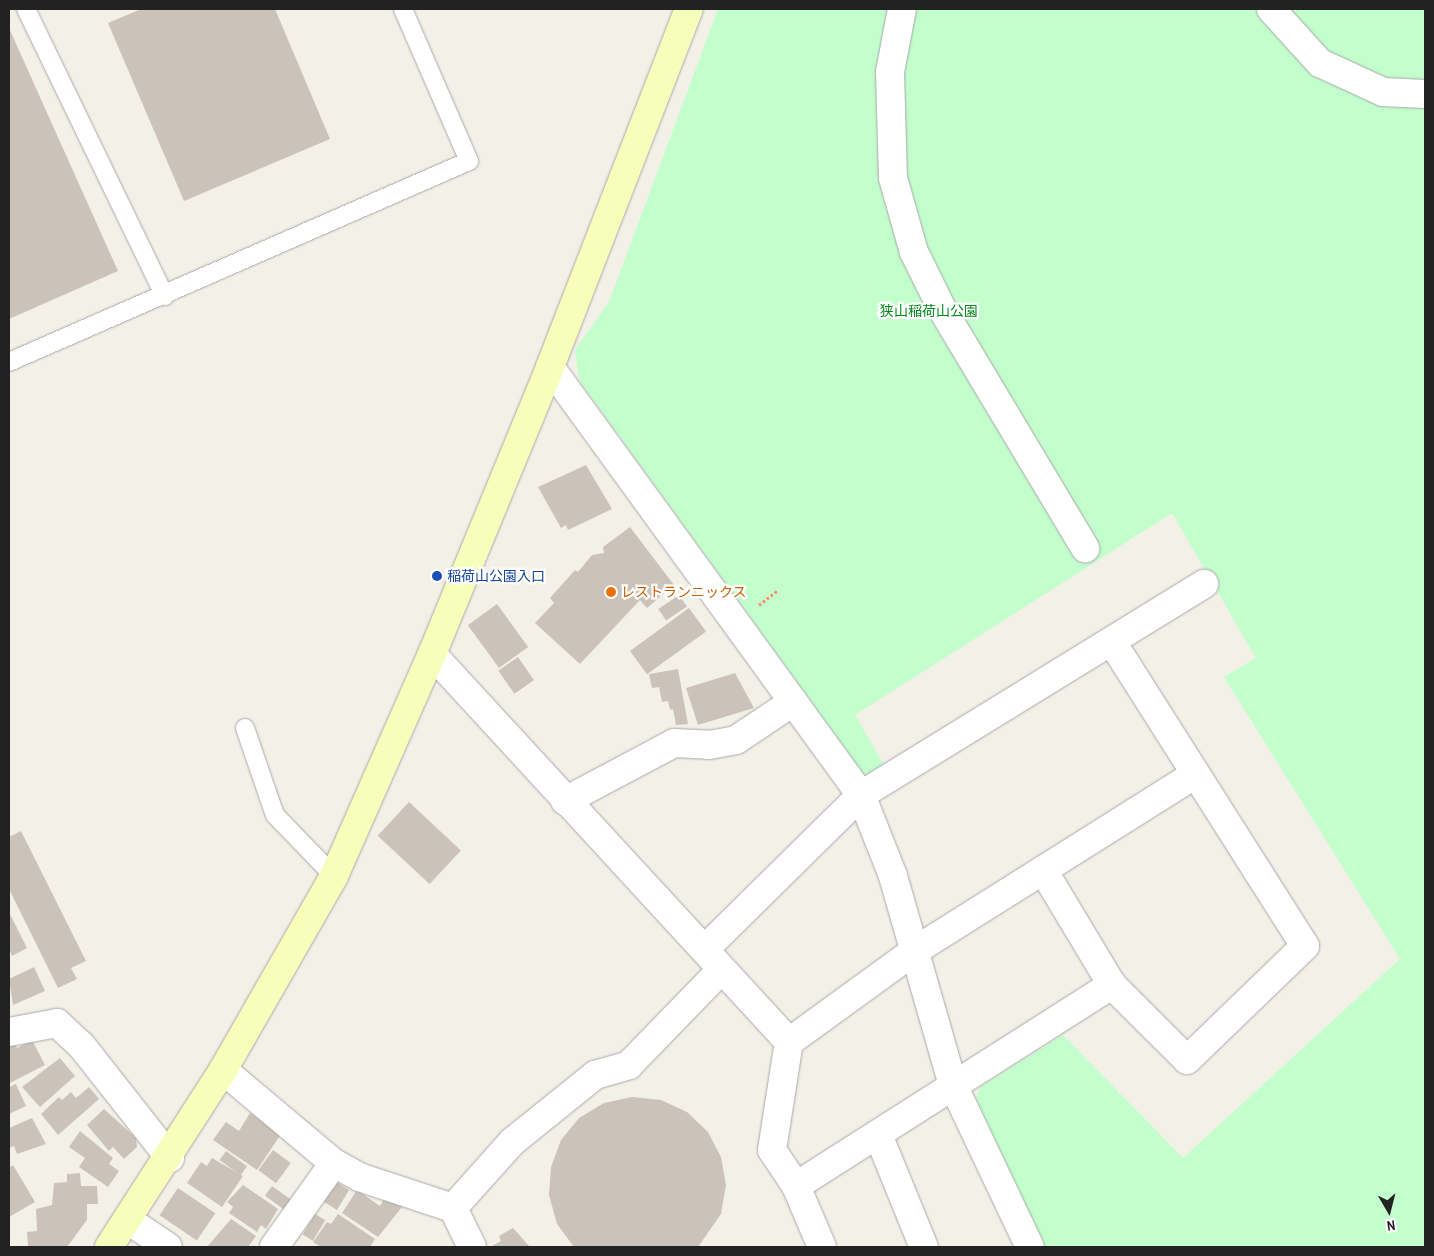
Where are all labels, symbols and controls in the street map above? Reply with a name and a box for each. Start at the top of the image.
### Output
park label: 狭山稲荷山公園 [880,303,978,319]
place label: 稲荷山公園入口 [447,568,545,584]
marker: 稲荷山公園入口 [431,570,443,582]
place label: レストランニックス [621,584,747,600]
marker: レストランニックス [605,586,617,598]
north arrow [1364,1186,1414,1236]
text: N [1386,1216,1396,1235]

